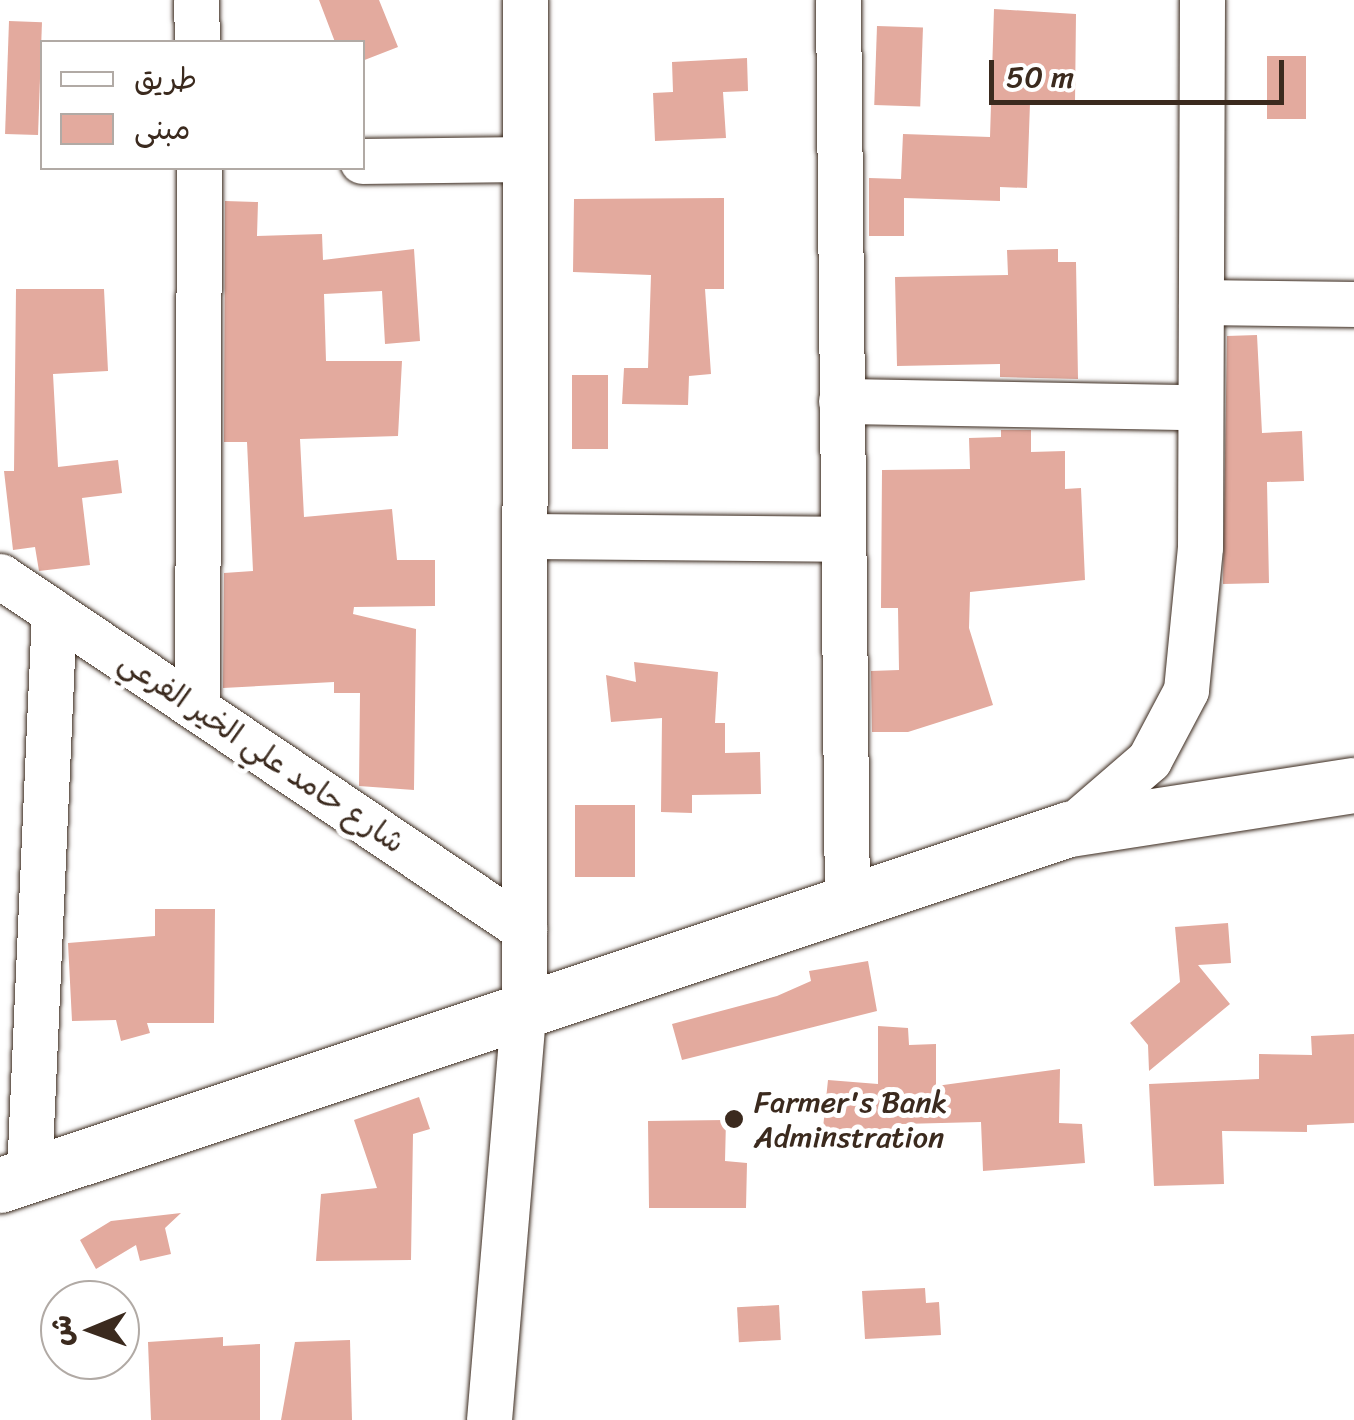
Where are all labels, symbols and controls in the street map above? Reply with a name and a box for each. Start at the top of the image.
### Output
legend [40,40,365,170]
scale bar [994,40,1289,102]
text: 50 m [1006,50,1074,104]
text: طريق [134,52,197,106]
text: مبنى [134,102,190,156]
street label: شارع حامد علي الخير الفرعي [113,643,411,861]
place label: Farmer's Bank Adminstration [754,1084,947,1154]
marker: Farmer's Bank Adminstration [723,1108,745,1130]
north arrow [40,1280,140,1380]
text: ش [37,1315,86,1346]

